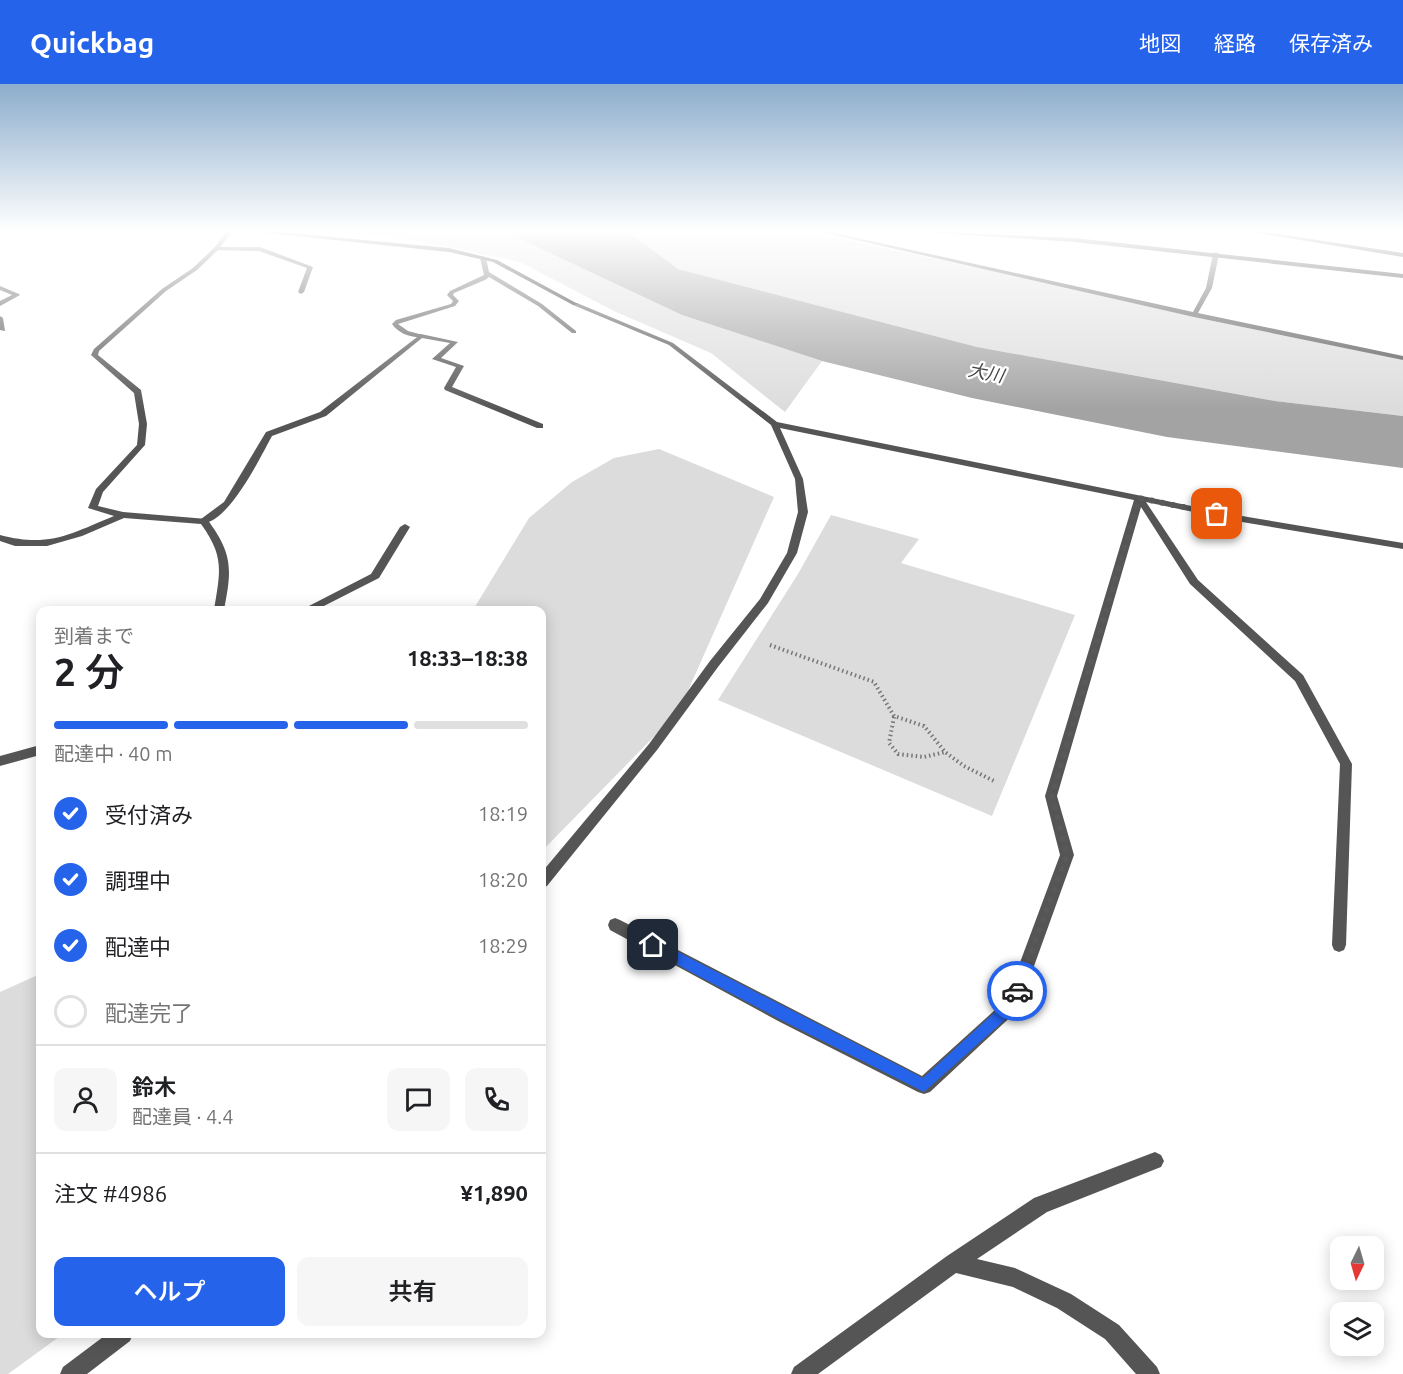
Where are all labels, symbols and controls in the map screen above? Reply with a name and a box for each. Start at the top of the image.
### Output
text: Quickbag [30,27,154,58]
text: 地図 [1139,31,1181,55]
text: 経路 [1214,31,1256,55]
text: 保存済み [1289,31,1373,55]
water label: 大川 [967,359,1008,386]
pin [1191,488,1242,539]
icon: bag [1200,497,1233,530]
text: 到着まで [54,624,134,647]
text: 18:33–18:38 [407,645,528,670]
text: 2 分 [54,650,124,693]
text: 配達中 · 40 m [54,742,172,765]
icon: check [54,797,87,830]
text: 受付済み [105,802,193,827]
text: 18:19 [478,802,528,825]
icon: check [54,863,87,896]
text: 調理中 [105,868,171,893]
text: 18:20 [478,868,528,891]
pin [627,919,678,970]
icon: home [636,928,669,961]
icon: check [54,929,87,962]
text: 配達中 [105,934,171,959]
text: 18:29 [478,934,528,957]
courier [987,961,1047,1021]
icon: car [1001,975,1034,1008]
text: 配達完了 [105,1000,193,1025]
button: person [54,1068,117,1131]
button: chat [387,1068,450,1131]
button: phone [465,1068,528,1131]
text: 鈴木 [132,1074,176,1099]
text: 配達員 · 4.4 [132,1105,234,1128]
text: ¥1,890 [461,1180,528,1205]
text: 注文 #4986 [54,1181,167,1206]
north arrow [1330,1236,1384,1290]
map controls [1330,1236,1384,1356]
button: ヘルプ [54,1257,285,1326]
button: 共有 [297,1257,528,1326]
button: layers [1330,1302,1384,1356]

